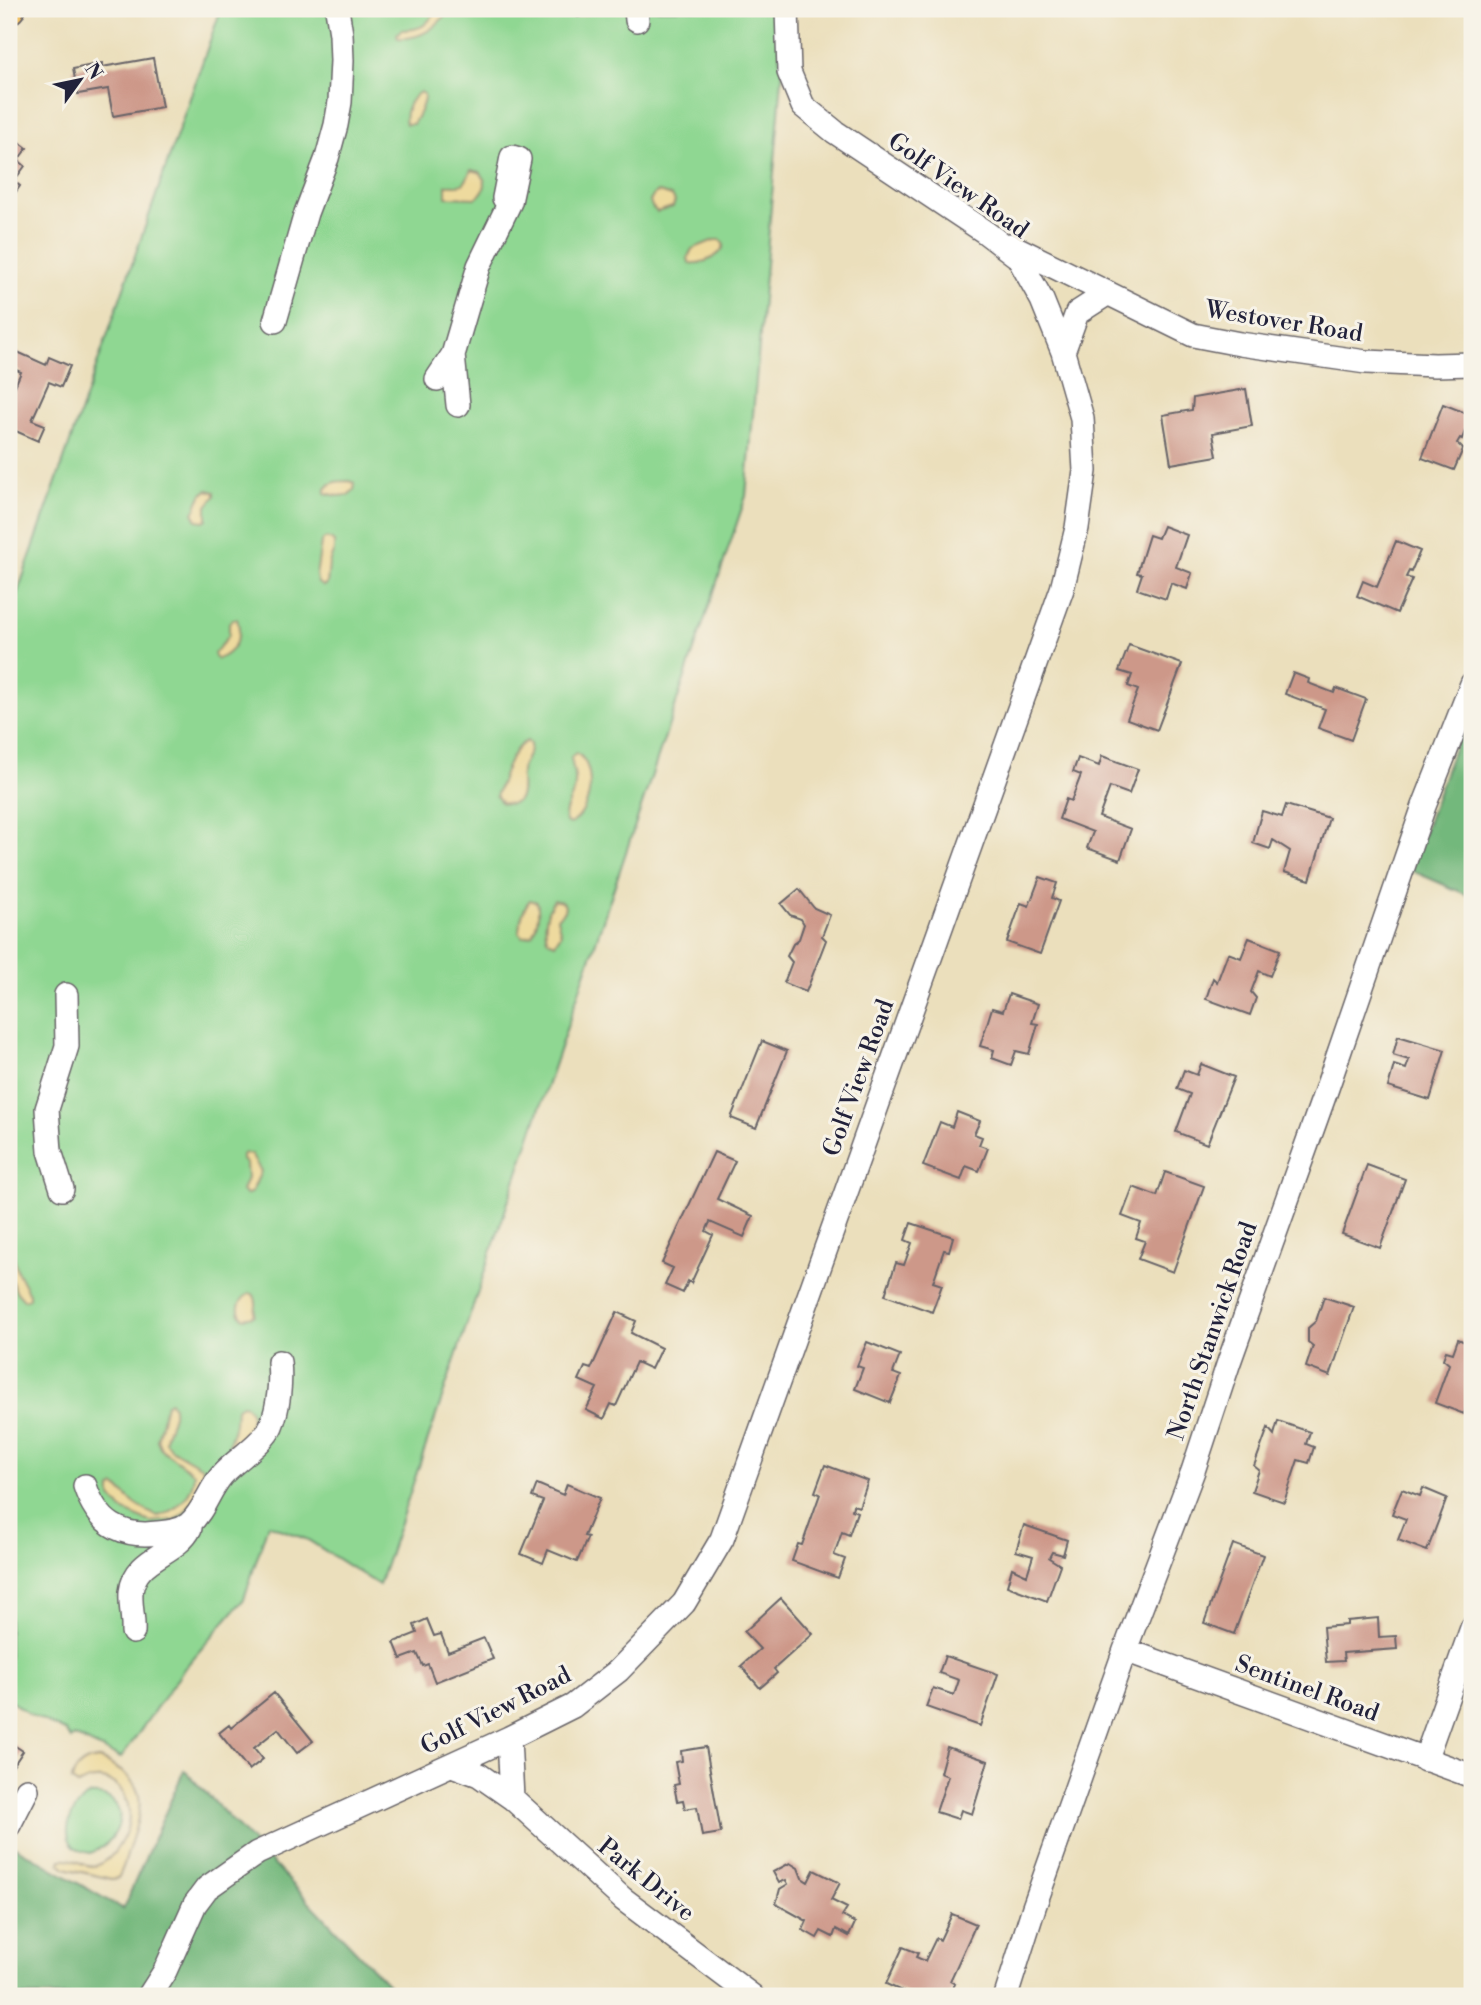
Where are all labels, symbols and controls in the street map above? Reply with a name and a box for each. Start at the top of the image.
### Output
north arrow [46,46,116,116]
text: N [79,58,108,84]
street label: Golf View Road [882,126,1034,246]
street label: Westover Road [1202,295,1365,349]
street label: Golf View Road [817,995,901,1161]
street label: North Stanwick Road [1162,1218,1265,1444]
street label: Sentinel Road [1231,1649,1383,1729]
street label: Golf View Road [416,1660,577,1762]
street label: Park Drive [591,1832,701,1928]

